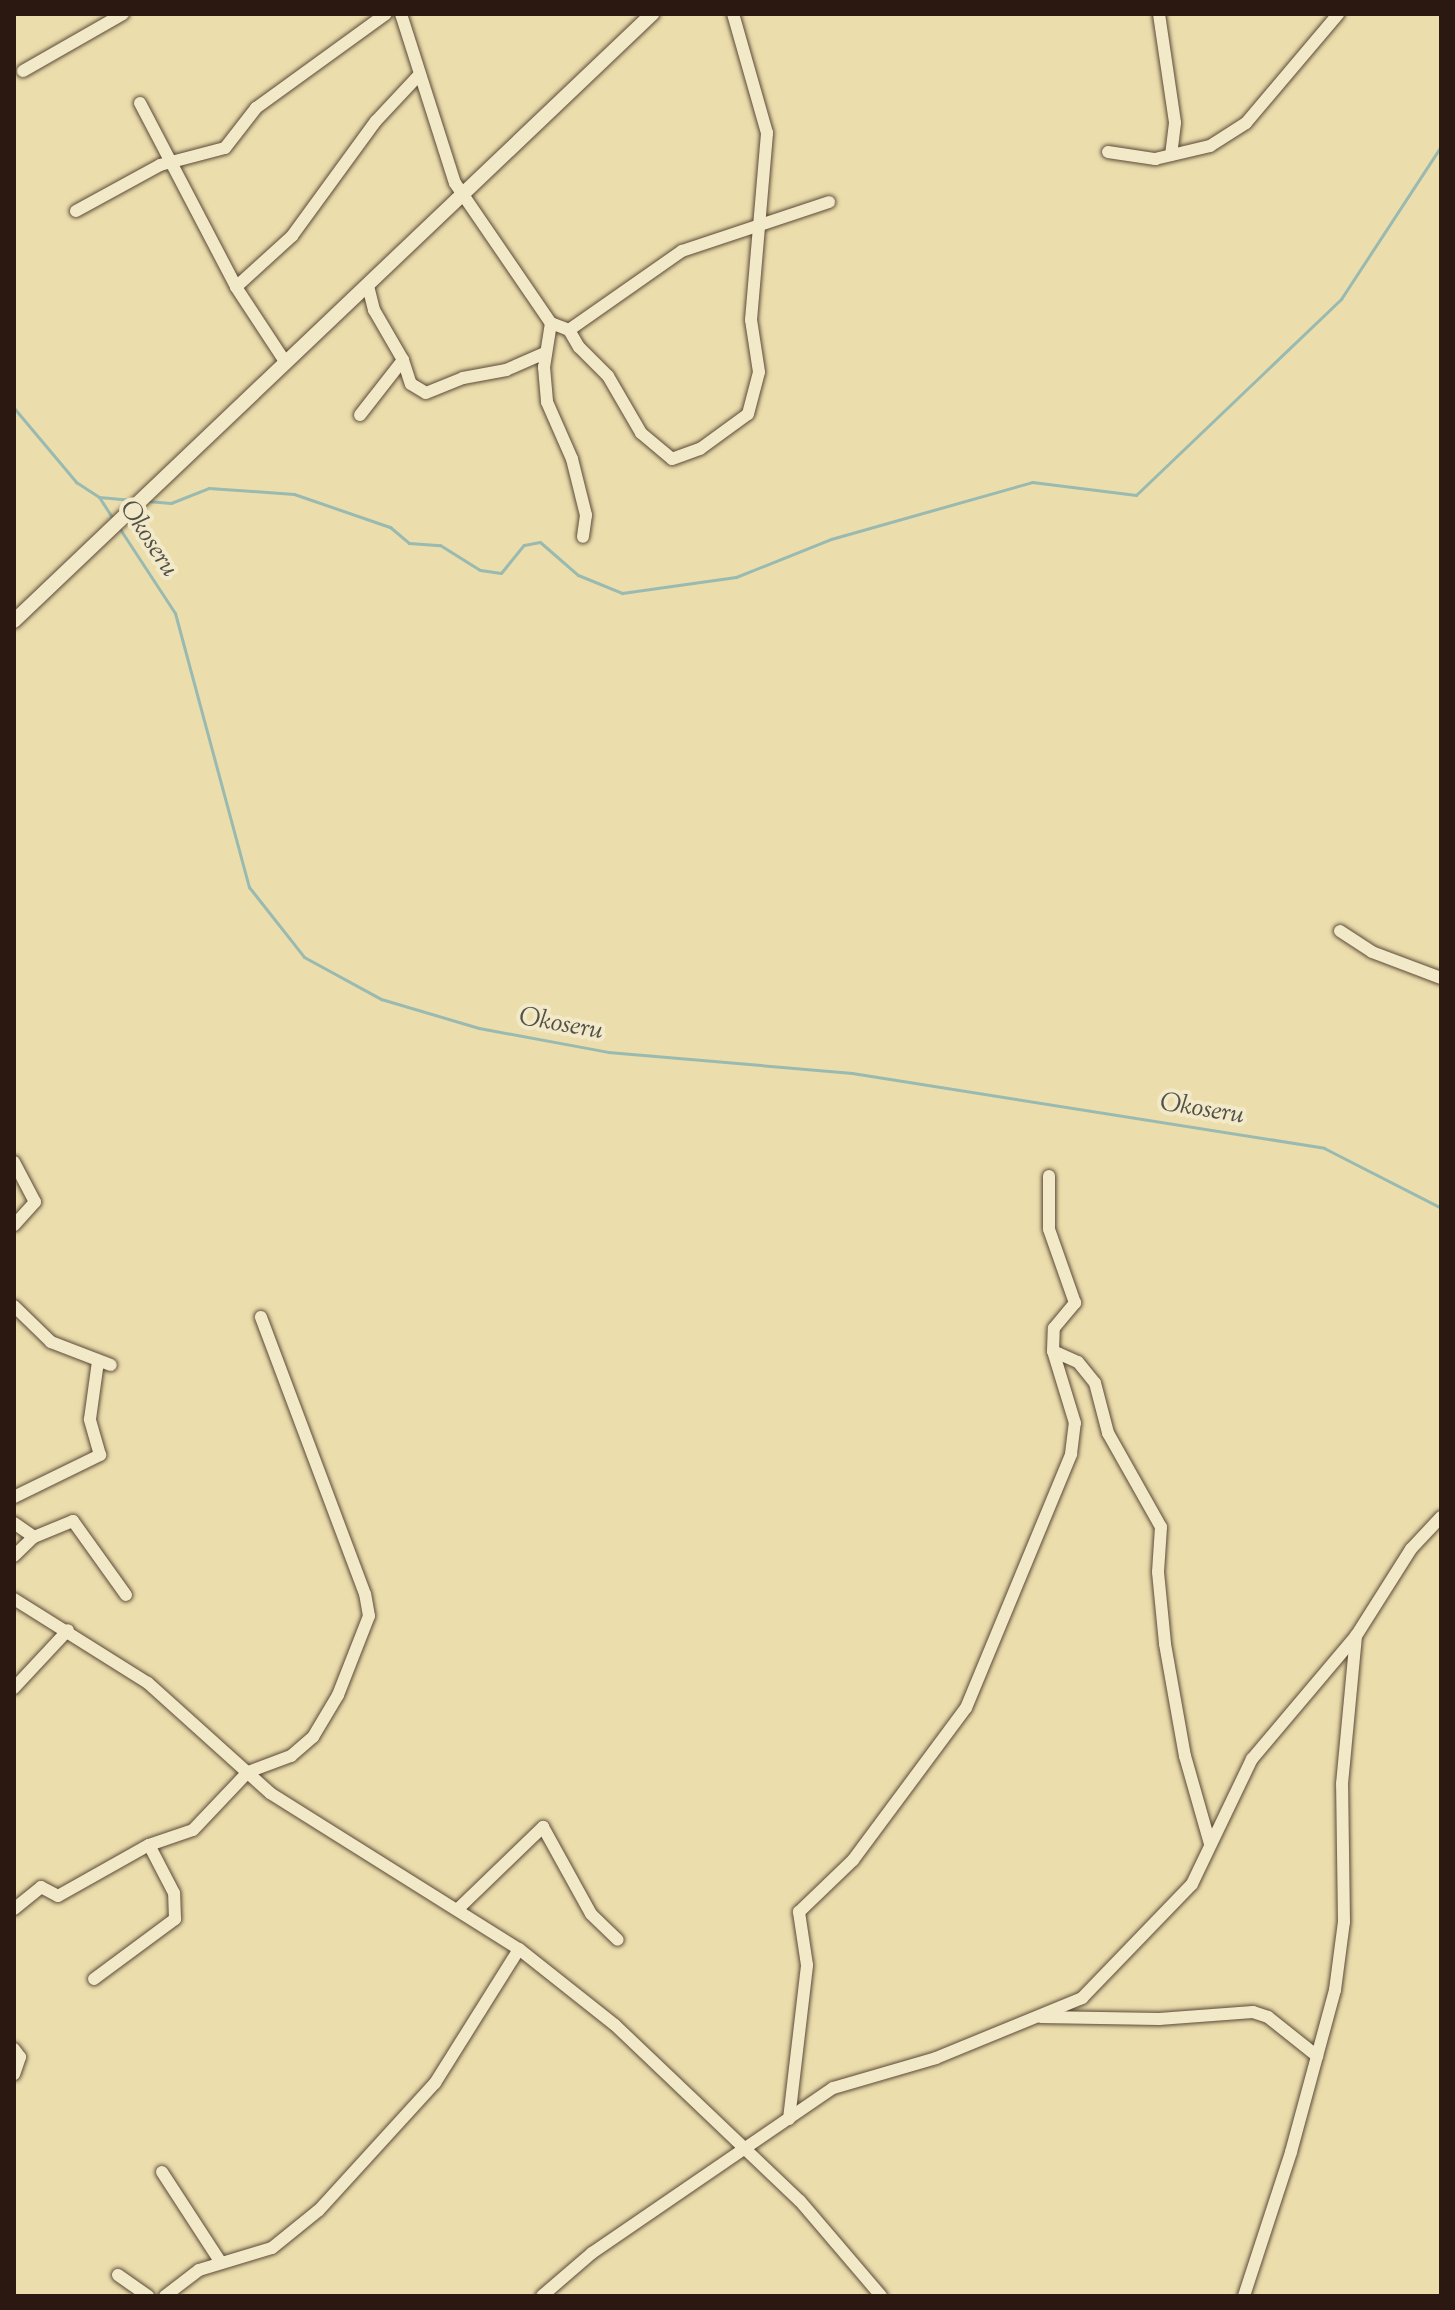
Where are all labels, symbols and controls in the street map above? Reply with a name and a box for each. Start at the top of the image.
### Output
water label: Okoseru [112,495,184,583]
water label: Okoseru [516,1002,606,1048]
water label: Okoseru [1158,1088,1246,1132]

